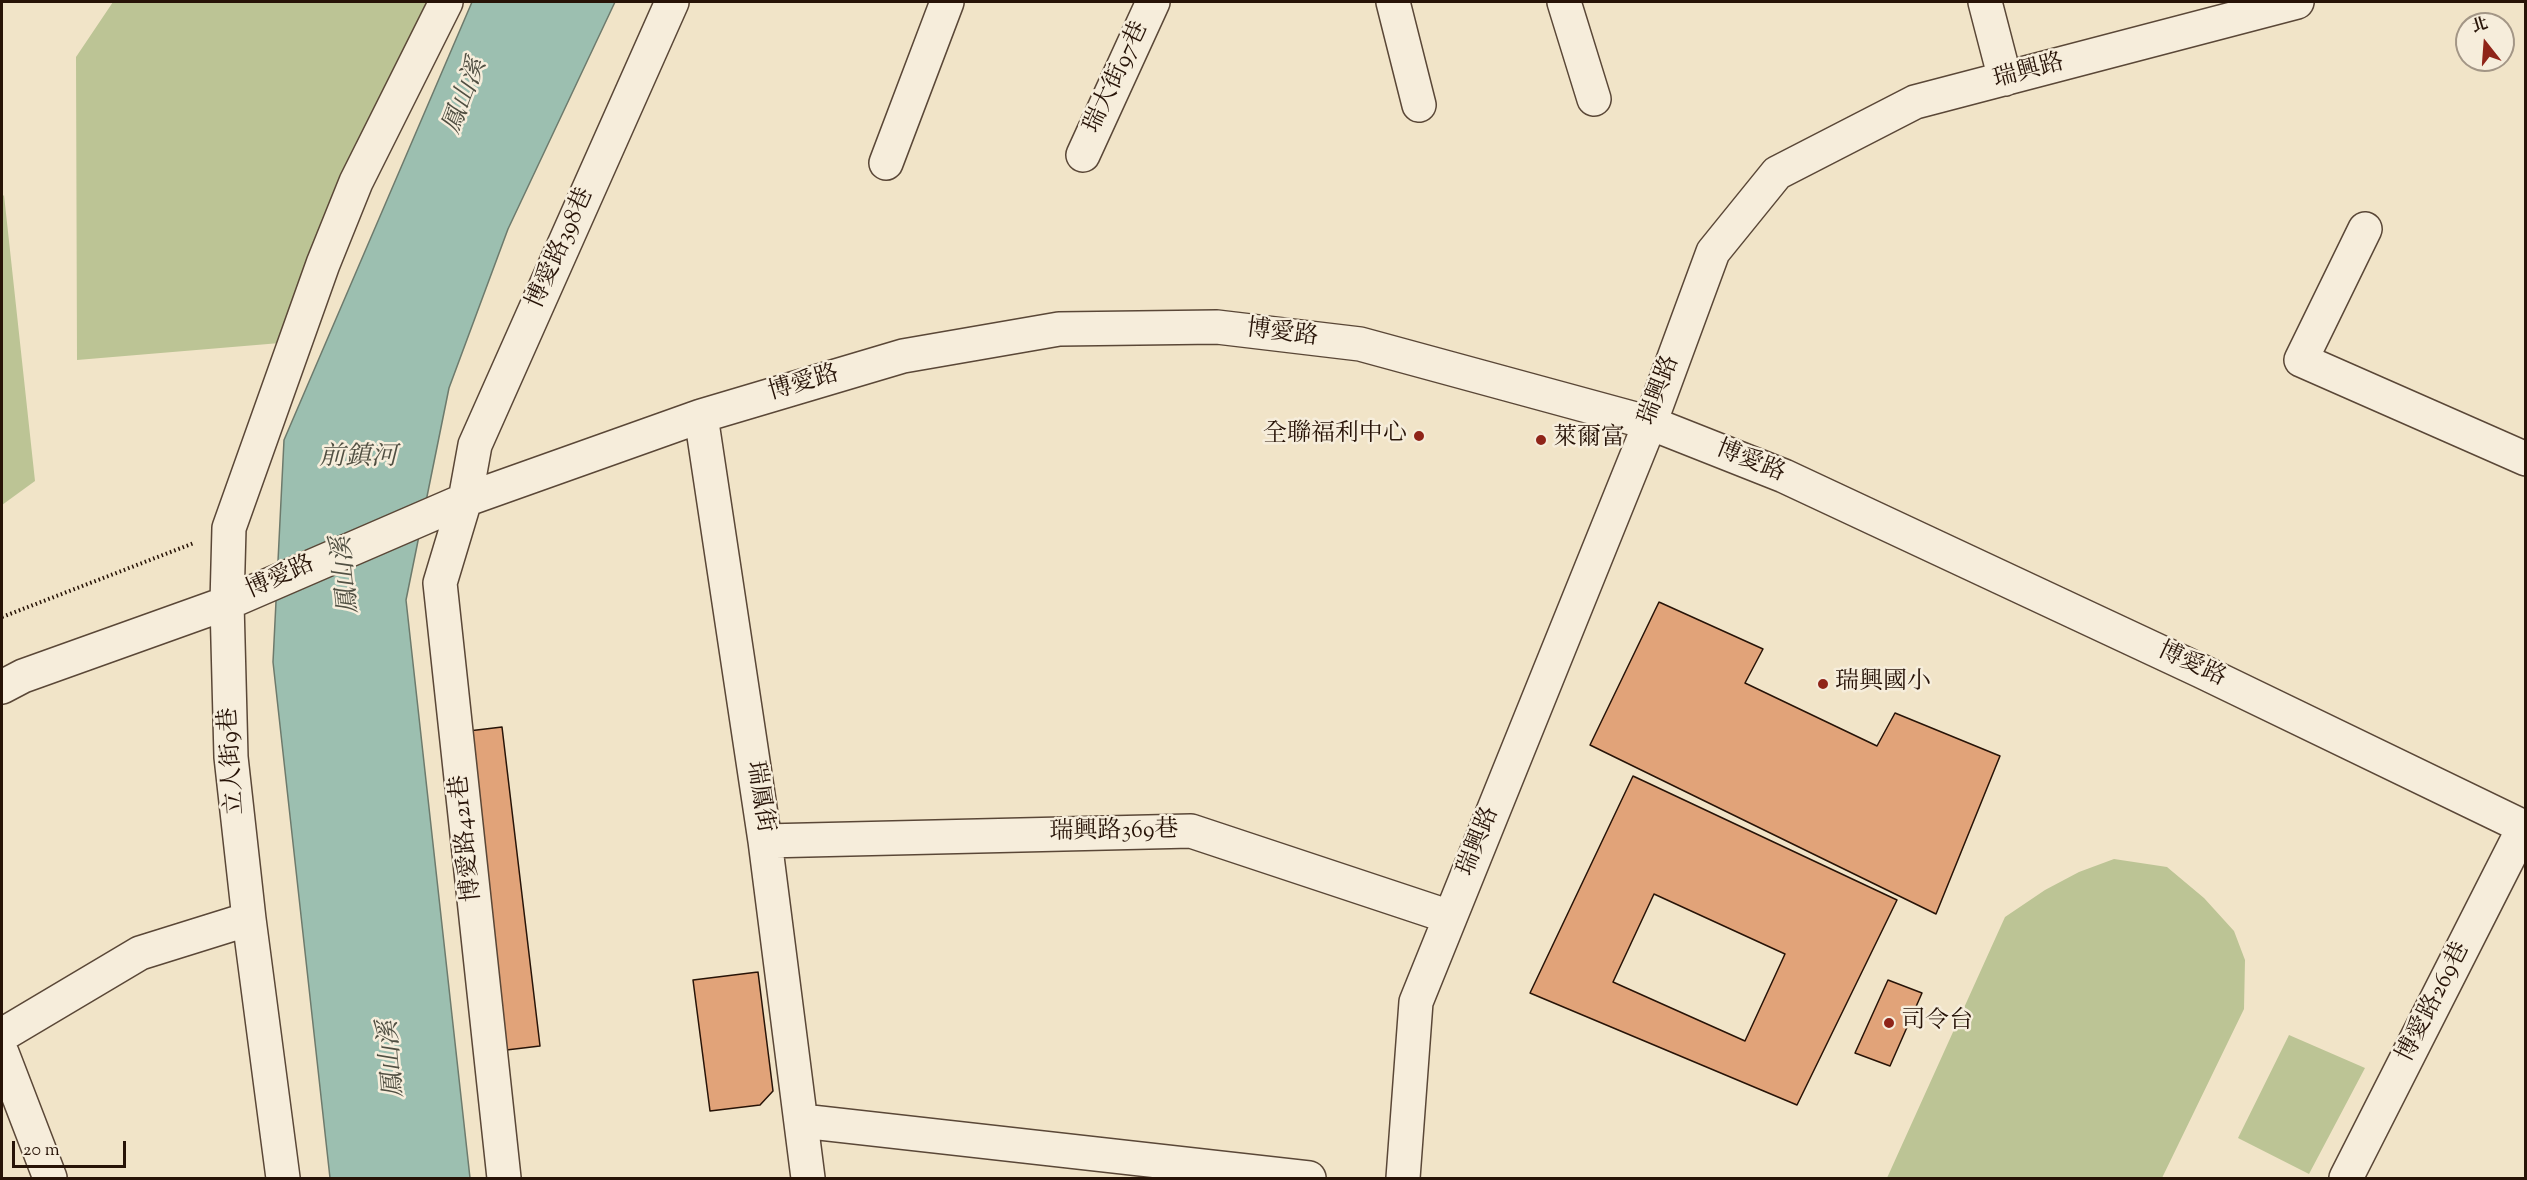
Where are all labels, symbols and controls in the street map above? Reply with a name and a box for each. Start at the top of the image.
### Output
north arrow [2455,12,2515,72]
text: 北 [2469,13,2491,40]
street label: 瑞大街97巷 [1080,18,1156,138]
street label: 瑞興路 [1990,50,2068,96]
water label: 鳳山溪 [438,55,496,139]
street label: 博愛路398巷 [523,184,601,314]
street label: 博愛路 [1245,316,1319,354]
street label: 瑞興路 [1635,352,1687,430]
street label: 博愛路 [765,361,843,409]
place label: 全聯福利中心 [1263,422,1407,450]
place label: 萊爾富 [1553,426,1625,454]
marker: 全聯福利中心 [1412,429,1426,443]
marker: 萊爾富 [1534,433,1548,447]
street label: 博愛路 [1711,436,1789,490]
water label: 前鎮河 [319,444,397,476]
water label: 鳳山溪 [328,535,368,615]
street label: 博愛路 [242,551,320,607]
street label: 博愛路 [2152,638,2230,694]
place label: 瑞興國小 [1835,670,1931,698]
marker: 瑞興國小 [1816,677,1830,691]
street label: 立人街9巷 [216,706,252,816]
street label: 瑞鳳街 [738,759,778,835]
street label: 博愛路421巷 [447,773,489,903]
street label: 瑞興路 [1453,803,1507,881]
street label: 瑞興路369巷 [1049,817,1179,849]
street label: 博愛路269巷 [2392,938,2478,1068]
place label: 司令台 [1901,1009,1973,1037]
marker: 司令台 [1882,1016,1896,1030]
water label: 鳳山溪 [375,1019,413,1099]
scale bar [15,1129,129,1167]
text: 20 m [23,1138,60,1164]

